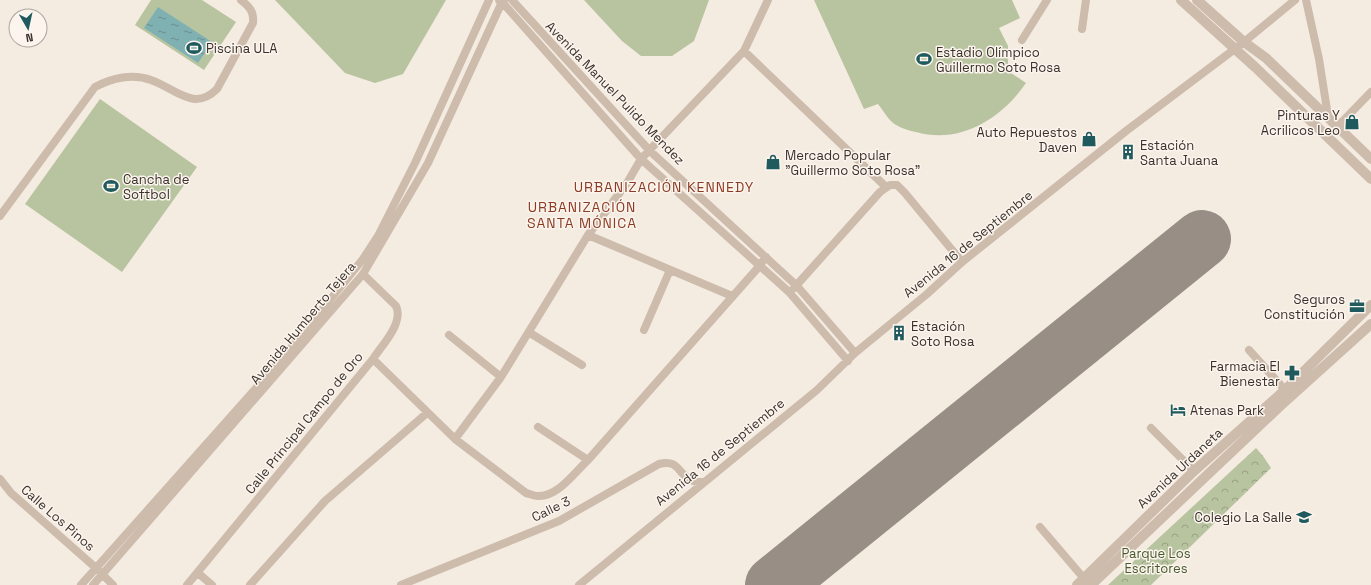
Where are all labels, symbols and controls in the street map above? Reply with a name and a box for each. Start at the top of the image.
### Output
north arrow [8,8,48,48]
street label: Avenida Manuel Pulido Mendez [542,18,688,168]
text: N [25,30,34,45]
sports icon: Piscina ULA [185,39,203,57]
place label: Piscina ULA [206,40,278,57]
place label: Estadio Olímpico Guillermo Soto Rosa [936,44,1061,76]
sports icon: Estadio Olímpico Guillermo Soto Rosa [915,50,933,68]
place label: Pinturas Y Acrilicos Leo [1261,107,1340,139]
shop icon: Pinturas Y Acrilicos Leo [1343,113,1361,131]
place label: Auto Repuestos Daven [976,124,1077,156]
shop icon: Auto Repuestos Daven [1080,130,1098,148]
place label: Estación Santa Juana [1140,137,1219,169]
building icon: Estación Santa Juana [1119,143,1137,161]
place label: Mercado Popular "Guillermo Soto Rosa" [785,147,920,179]
shop icon: Mercado Popular "Guillermo Soto Rosa" [764,153,782,171]
place label: Cancha de Softbol [123,171,189,203]
sports icon: Cancha de Softbol [102,177,120,195]
district label: URBANIZACIÓN KENNEDY [574,178,754,196]
street label: Avenida 16 de Septiembre [900,187,1036,301]
district label: URBANIZACIÓN SANTA MÓNICA [527,198,637,232]
street label: Avenida Humberto Tejera [247,258,360,388]
place label: Seguros Constitución [1264,291,1345,323]
office icon: Seguros Constitución [1348,297,1366,315]
place label: Estación Soto Rosa [911,318,975,350]
building icon: Estación Soto Rosa [890,324,908,342]
street label: Calle Principal Campo de Oro [241,348,367,498]
place label: Farmacia El Bienestar [1210,358,1280,390]
pharmacy icon: Farmacia El Bienestar [1283,364,1301,382]
street label: Avenida 16 de Septiembre [652,395,788,509]
hotel icon: Atenas Park [1169,401,1187,419]
place label: Atenas Park [1190,402,1264,419]
street label: Avenida Urdaneta [1134,424,1227,512]
street label: Calle Los Pinos [18,481,99,555]
street label: Calle 3 [529,492,573,526]
school or university icon: Colegio La Salle [1295,508,1313,526]
place label: Colegio La Salle [1194,509,1292,526]
park label: Parque Los Escritores [1121,545,1191,577]

